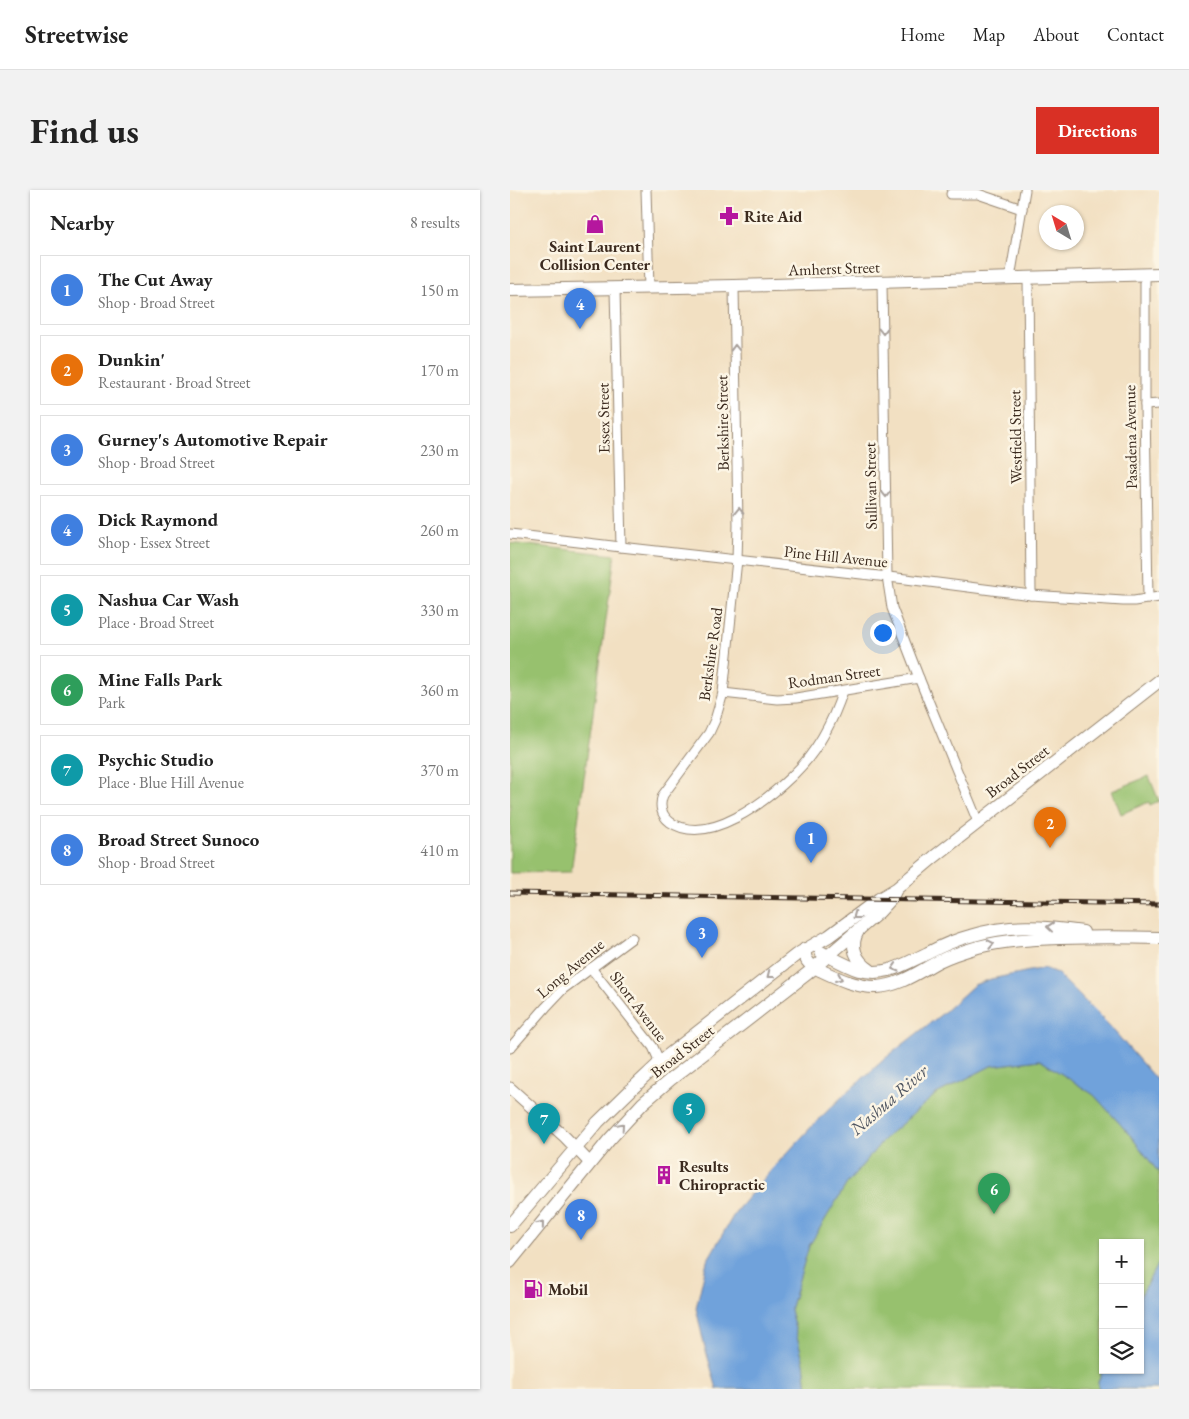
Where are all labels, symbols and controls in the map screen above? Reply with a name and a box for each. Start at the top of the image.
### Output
text: Streetwise [25,19,128,50]
text: Home [900,23,945,46]
text: Map [973,23,1005,46]
text: About [1033,23,1079,46]
text: Contact [1107,23,1164,46]
button: Directions [1036,107,1159,154]
text: Find us [30,108,139,153]
pharmacy icon: Rite Aid [718,205,740,227]
north arrow [1039,205,1084,250]
place label: Rite Aid [744,206,803,227]
text: Nearby [50,209,114,236]
text: 8 results [410,212,460,233]
shop icon: Saint Laurent Collision Center [584,213,606,235]
place label: Saint Laurent Collision Center [540,236,651,275]
street label: Amherst Street [787,256,880,281]
text: The Cut Away [98,267,213,292]
text: 1 [63,280,71,301]
text: 150 m [420,280,459,301]
pin: 4 [564,288,596,329]
text: Shop · Broad Street [98,292,215,313]
one-way arrow [878,328,888,336]
one-way arrow [730,344,740,352]
text: Dunkin' [98,347,165,372]
text: 2 [63,360,71,381]
text: 170 m [420,360,459,381]
text: Restaurant · Broad Street [98,372,251,393]
street label: Berkshire Street [711,375,734,471]
street label: Essex Street [592,383,615,453]
street label: Pasadena Avenue [1119,385,1142,489]
street label: Westfield Street [1004,390,1027,484]
text: Gurney's Automotive Repair [98,427,328,452]
text: 3 [63,440,71,461]
text: 230 m [420,440,459,461]
street label: Sullivan Street [859,442,882,530]
text: Shop · Broad Street [98,452,215,473]
one-way arrow [880,490,891,498]
text: Dick Raymond [98,507,218,532]
one-way arrow [734,507,744,514]
text: 4 [63,520,71,541]
text: 260 m [420,520,459,541]
text: Shop · Essex Street [98,532,210,553]
street label: Pine Hill Avenue [783,541,889,572]
text: Nashua Car Wash [98,587,239,612]
text: 5 [63,600,71,621]
text: 330 m [420,600,459,621]
street label: Berkshire Road [694,605,728,702]
text: Place · Broad Street [98,612,214,633]
your location [870,620,896,646]
street label: Rodman Street [787,660,882,693]
text: Mine Falls Park [98,667,222,692]
text: 6 [63,680,71,701]
text: 360 m [420,680,459,701]
text: Park [98,692,125,713]
street label: Broad Street [981,740,1053,803]
text: Psychic Studio [98,747,213,772]
text: 7 [63,760,71,781]
text: 370 m [420,760,459,781]
text: Place · Blue Hill Avenue [98,772,244,793]
pin: 2 [1034,807,1066,848]
pin: 1 [795,822,827,863]
text: Broad Street Sunoco [98,827,259,852]
text: 8 [63,840,71,861]
text: 410 m [420,840,459,861]
text: Shop · Broad Street [98,852,215,873]
one-way arrow [853,910,862,918]
pin: 3 [686,917,718,958]
one-way arrow [1045,922,1053,933]
street label: Long Avenue [532,934,608,1003]
one-way arrow [987,939,996,950]
one-way arrow [892,963,900,973]
street label: Short Avenue [605,967,672,1046]
one-way arrow [767,970,776,979]
one-way arrow [834,972,843,983]
street label: Broad Street [646,1020,718,1083]
water label: Nashua River [844,1059,933,1140]
pin: 5 [673,1093,705,1134]
pin: 7 [528,1103,560,1144]
one-way arrow [616,1122,625,1131]
place label: Results Chiropractic [679,1156,765,1195]
building icon: Results Chiropractic [653,1164,675,1186]
pin: 6 [978,1173,1010,1214]
pin: 8 [565,1199,597,1240]
one-way arrow [535,1221,543,1230]
map controls [1099,1239,1144,1374]
button: + [1099,1239,1144,1284]
fuel station icon: Mobil [522,1278,544,1300]
place label: Mobil [548,1279,588,1300]
button: − [1099,1284,1144,1329]
button: layers [1099,1329,1144,1374]

